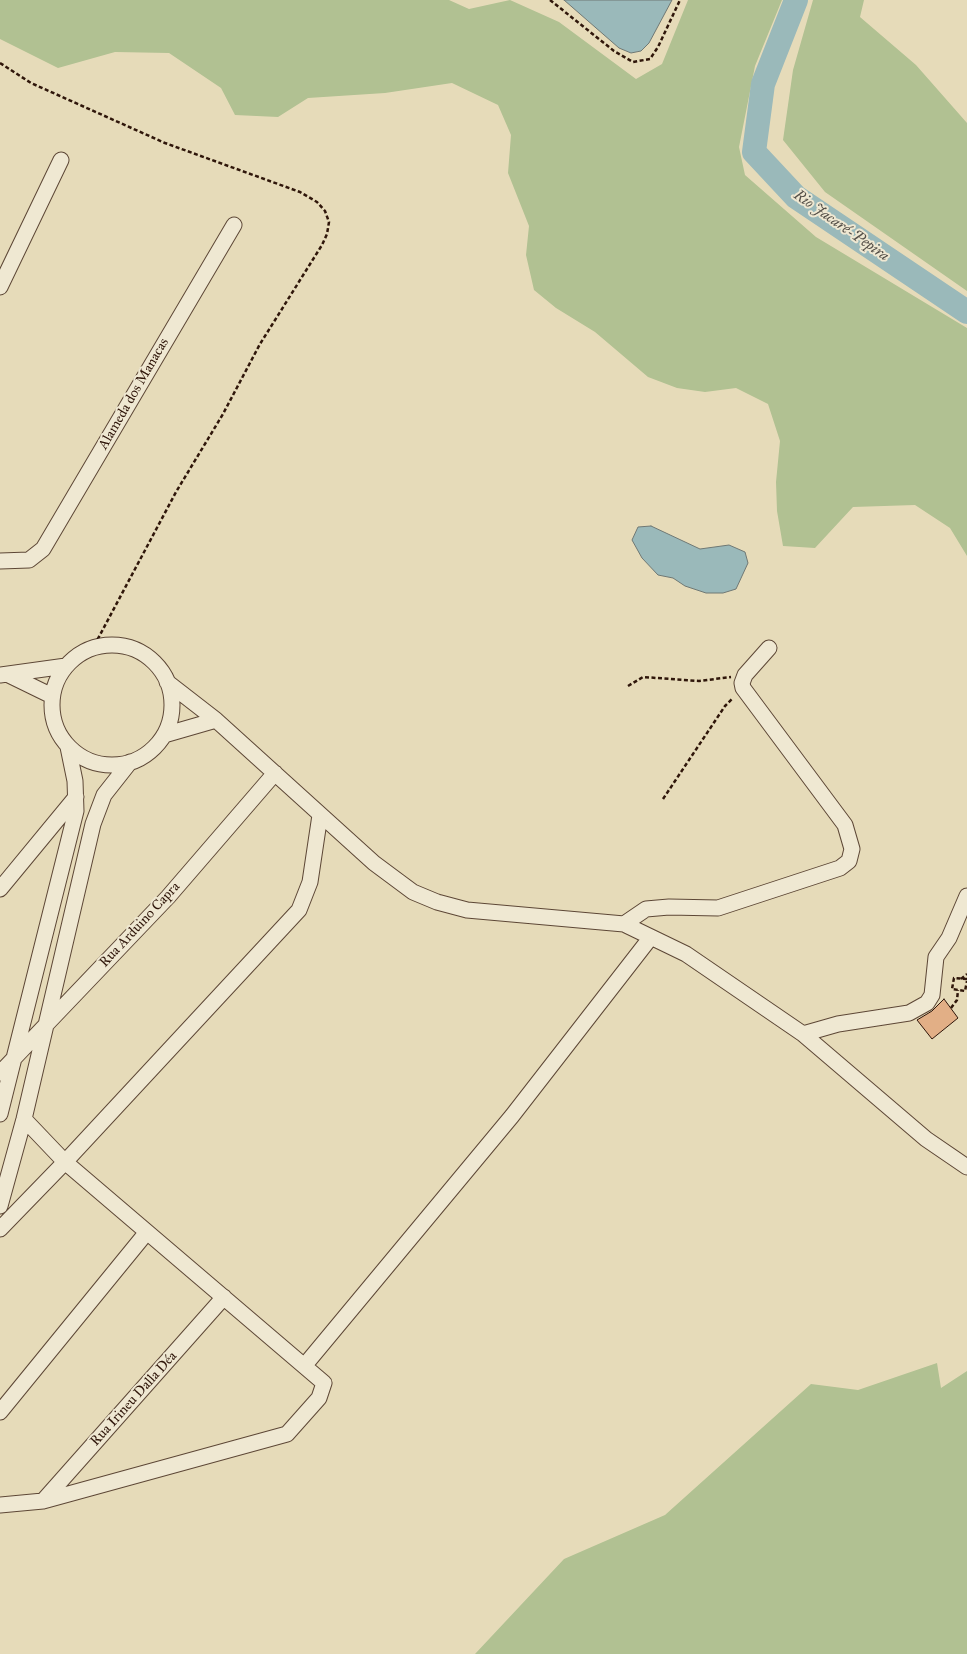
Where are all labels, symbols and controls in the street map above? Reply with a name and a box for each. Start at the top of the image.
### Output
water label: Rio Jacaré-Pepira [790,186,892,266]
street label: Alameda dos Manacas [95,335,173,453]
street label: Rua Arduino Capra [96,879,184,971]
street label: Rua Irineu Dalla Déa [87,1348,181,1450]

